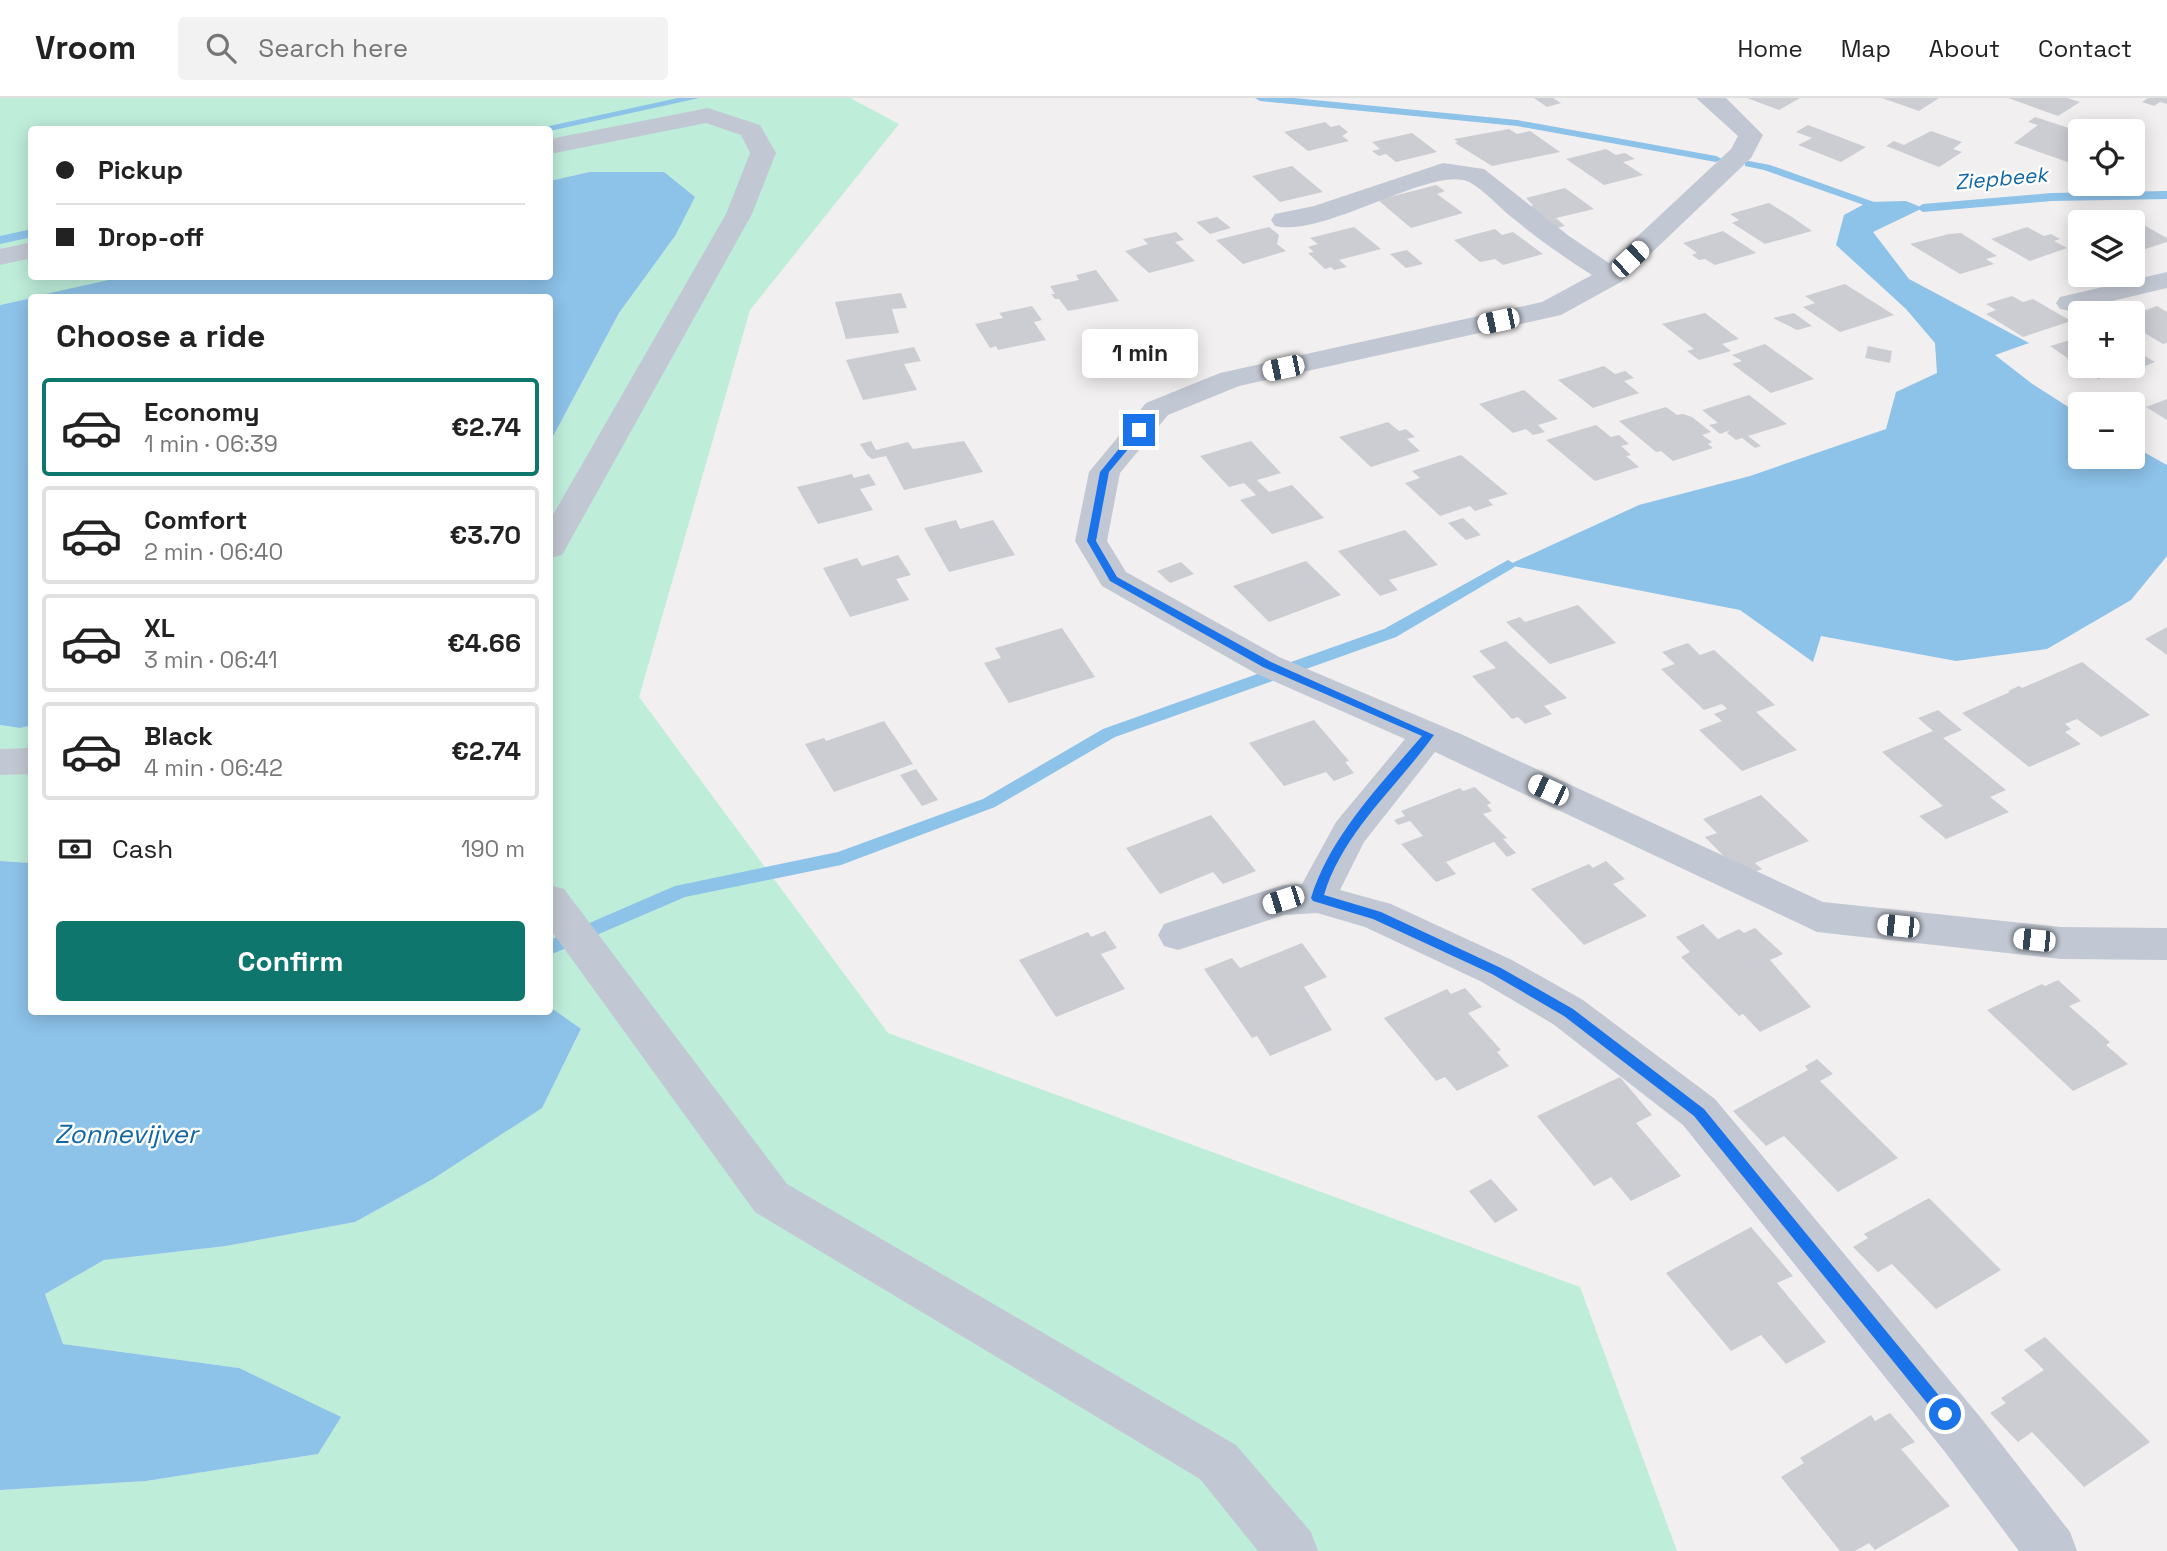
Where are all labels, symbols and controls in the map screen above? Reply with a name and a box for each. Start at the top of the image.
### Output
search box [178,17,668,80]
text: Vroom [35,27,136,69]
icon: search [202,29,240,67]
text: Search here [258,31,408,65]
text: Home [1737,33,1803,64]
text: Map [1841,33,1891,64]
text: About [1929,33,2000,64]
text: Contact [2038,33,2132,64]
map controls [2068,119,2145,469]
button: locate [2068,119,2145,196]
text: Pickup [98,153,183,187]
water label: Ziepbeek [1954,160,2051,195]
button: layers [2068,210,2145,287]
text: Drop-off [98,220,204,254]
car [1608,237,1653,281]
button: + [2068,301,2145,378]
car [1476,306,1521,336]
text: Choose a ride [56,316,266,356]
callout: 1 min [1081,328,1197,378]
text: 1 min [1112,338,1168,368]
car [1261,353,1306,383]
button: − [2068,392,2145,469]
text: Economy [144,395,260,429]
icon: car [60,396,123,459]
text: €2.74 [451,410,521,444]
route end [1123,414,1155,446]
text: 1 min · 06:39 [144,429,278,459]
text: Comfort [144,503,247,537]
icon: car [60,504,123,567]
text: €3.70 [450,518,521,552]
text: 2 min · 06:40 [144,537,283,567]
text: XL [144,611,175,645]
icon: car [60,612,123,675]
text: €4.66 [447,626,521,660]
text: 3 min · 06:41 [144,645,278,675]
text: Black [144,719,213,753]
icon: car [60,720,123,783]
text: €2.74 [451,734,521,768]
text: 4 min · 06:42 [144,753,283,783]
car [1525,772,1572,808]
icon: cash [56,830,94,868]
text: Cash [112,832,173,866]
text: 190 m [461,834,525,864]
car [1260,884,1307,916]
car [1877,913,1920,939]
button: Confirm [56,921,525,1001]
car [2013,927,2056,953]
water label: Zonnevijver [55,1117,201,1151]
route start [1929,1398,1961,1430]

